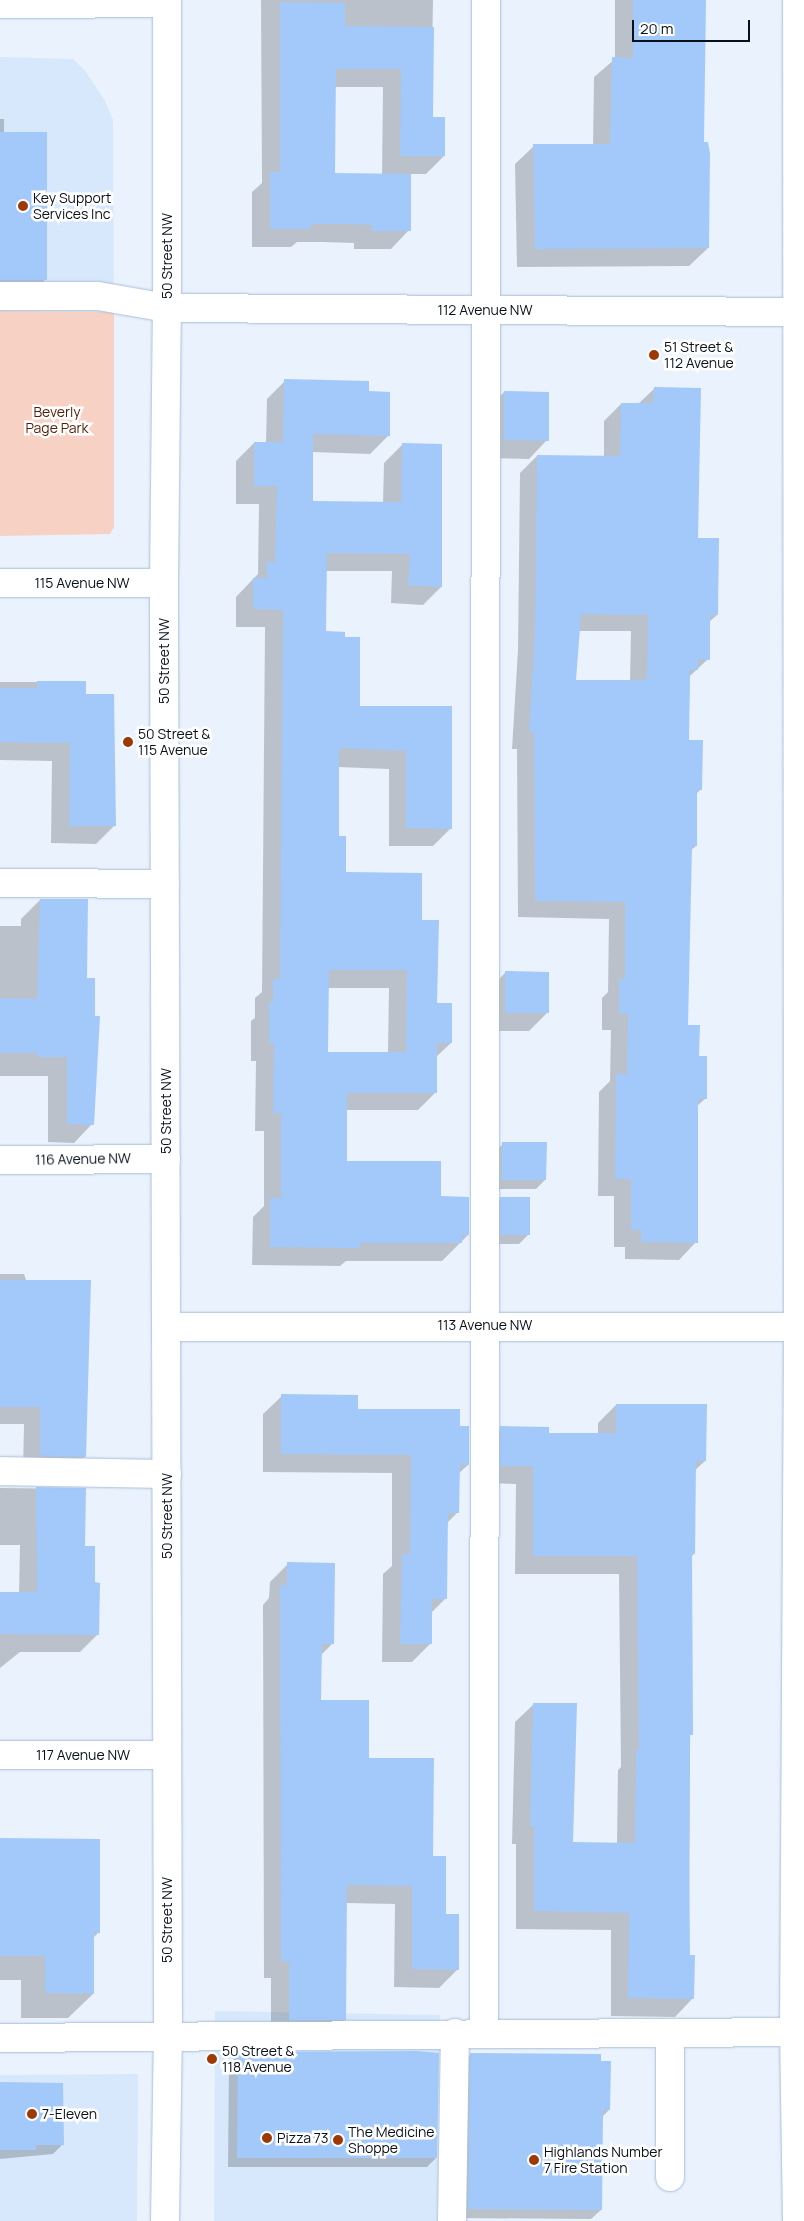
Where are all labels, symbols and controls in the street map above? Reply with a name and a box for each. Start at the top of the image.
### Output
scale bar [634,10,752,42]
text: 20 m [640,18,673,39]
place label: Key Support Services Inc [33,190,111,222]
marker: Key Support Services Inc [17,200,29,212]
street label: 50 Street NW [159,213,175,299]
street label: 112 Avenue NW [437,302,533,318]
place label: 51 Street & 112 Avenue [664,339,734,372]
marker: 51 Street & 112 Avenue [648,349,660,361]
park label: Beverly Page Park [25,404,89,437]
street label: 115 Avenue NW [34,575,130,591]
street label: 50 Street NW [156,618,172,704]
place label: 50 Street & 115 Avenue [138,726,210,759]
marker: 50 Street & 115 Avenue [122,736,134,748]
street label: 50 Street NW [158,1068,174,1154]
street label: 116 Avenue NW [35,1150,131,1168]
street label: 113 Avenue NW [438,1317,532,1333]
street label: 50 Street NW [159,1473,175,1559]
street label: 117 Avenue NW [36,1747,130,1763]
street label: 50 Street NW [159,1877,175,1963]
place label: 50 Street & 118 Avenue [222,2043,294,2076]
marker: 50 Street & 118 Avenue [206,2053,218,2065]
place label: 7-Eleven [42,2106,97,2122]
marker: 7-Eleven [26,2108,38,2120]
place label: The Medicine Shoppe [348,2124,434,2156]
place label: Pizza 73 [277,2130,328,2146]
marker: Pizza 73 [261,2132,273,2144]
marker: The Medicine Shoppe [332,2134,344,2146]
place label: Highlands Number 7 Fire Station [544,2144,663,2176]
marker: Highlands Number 7 Fire Station [528,2154,540,2166]

